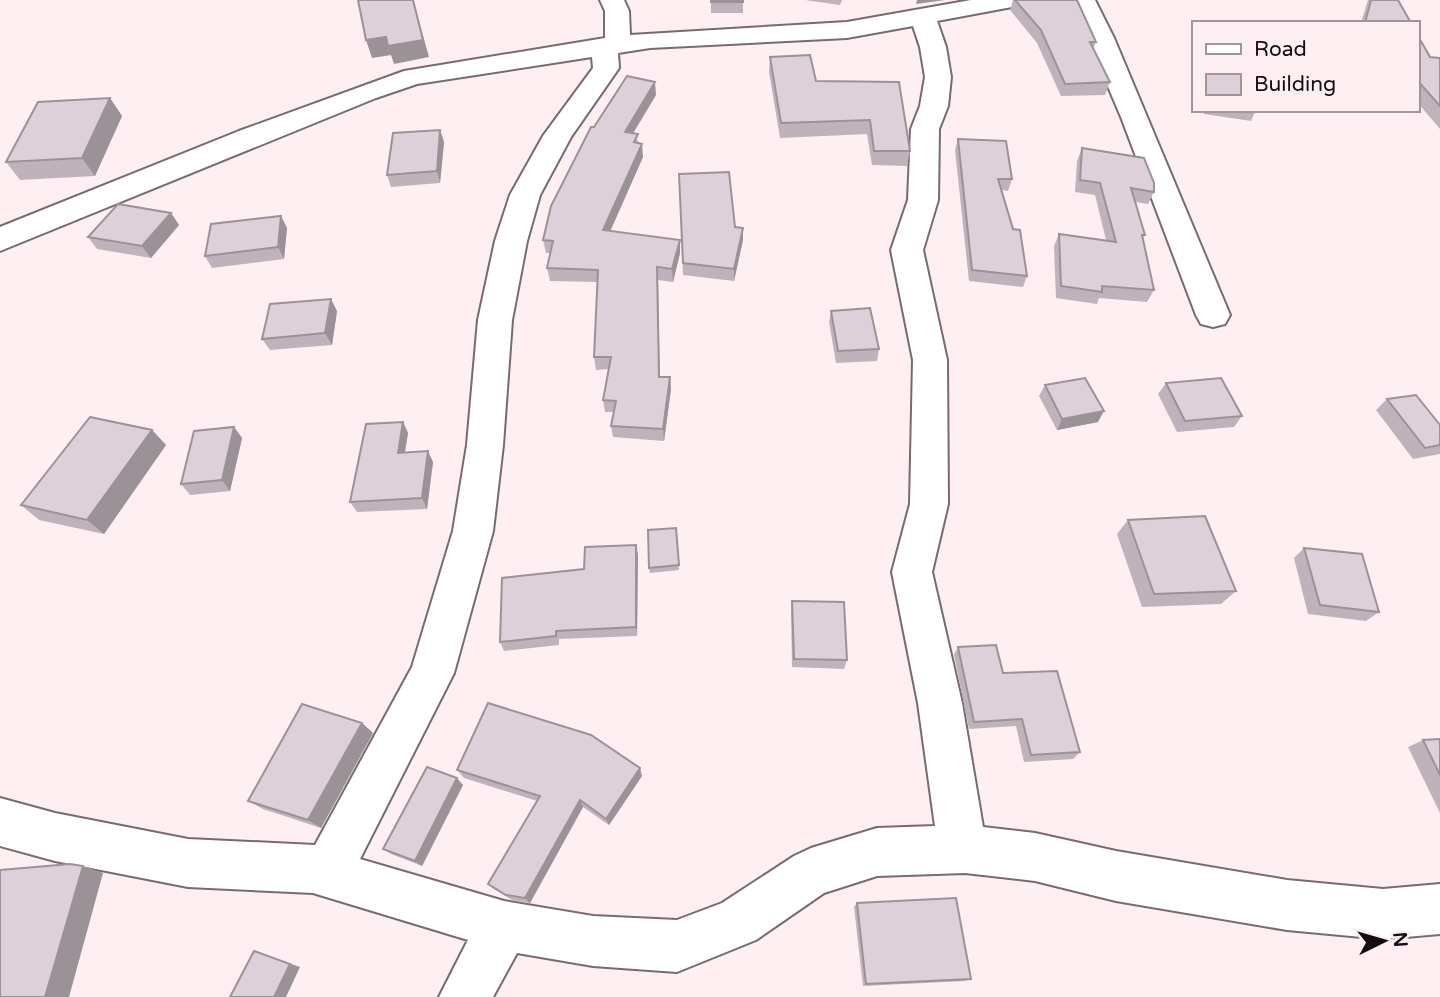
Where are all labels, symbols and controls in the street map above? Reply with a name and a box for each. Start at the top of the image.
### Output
legend [1192,21,1419,112]
text: Road [1254,37,1307,62]
text: Building [1254,72,1336,97]
north arrow [1349,906,1419,976]
text: N [1388,931,1412,948]

